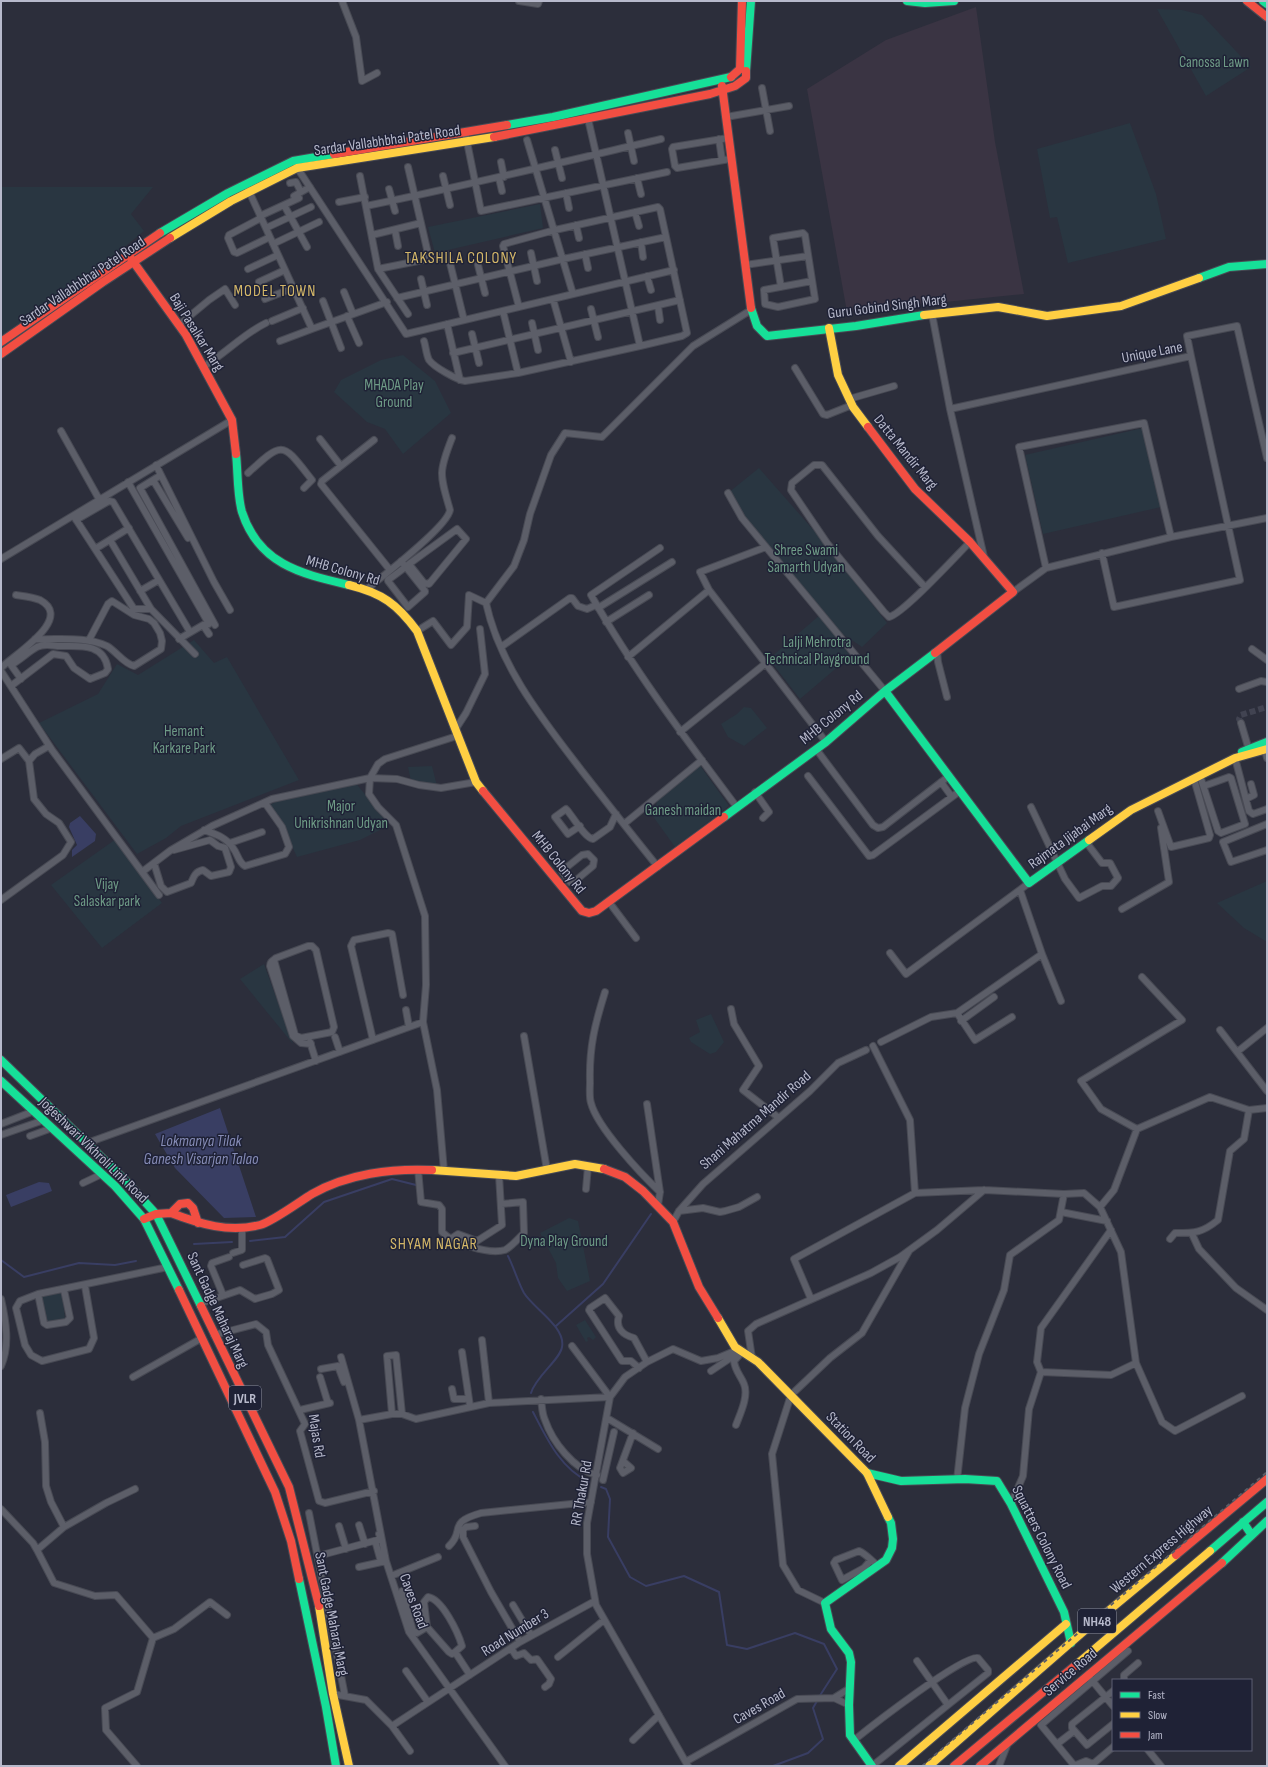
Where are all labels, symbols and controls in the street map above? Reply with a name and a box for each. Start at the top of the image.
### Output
park label: Canossa Lawn [1179,53,1249,72]
street label: Sardar Vallabhbhai Patel Road [313,121,461,160]
street label: Sardar Vallabhbhai Patel Road [16,232,149,330]
district label: TAKSHILA COLONY [405,249,517,268]
district label: MODEL TOWN [234,282,316,301]
street label: Baji Pasalkar Marg [165,290,228,375]
street label: Guru Gobind Singh Marg [827,290,948,323]
street label: Unique Lane [1120,337,1184,368]
park label: MHADA Play Ground [364,376,424,412]
street label: Datta Mandir Marg [869,411,942,494]
park label: Shree Swami Samarth Udyan [768,541,844,577]
street label: MHB Colony Rd [304,551,382,590]
park label: Lalji Mehrotra Technical Playground [765,633,869,669]
street label: MHB Colony Rd [796,686,867,749]
park label: Hemant Karkare Park [153,722,216,758]
park label: Major Unikrishnan Udyan [294,797,388,833]
street label: Rajmata Jijabai Marg [1025,800,1116,873]
park label: Ganesh maidan [645,801,721,820]
street label: MHB Colony Rd [527,827,590,898]
park label: Vijay Salaskar park [74,875,140,911]
street label: Shani Mahatma Mandir Road [696,1067,815,1174]
street label: Jogeshwari Vikhroli Link Road [34,1093,152,1207]
water label: Lokmanya Tilak Ganesh Visarjan Talao [144,1132,259,1169]
park label: Dyna Play Ground [520,1232,608,1251]
district label: SHYAM NAGAR [390,1235,478,1254]
street label: Sant Gadge Maharaj Marg [182,1249,253,1371]
road number: JVLR [229,1386,261,1410]
street label: Station Road [822,1408,880,1467]
street label: Majas Rd [304,1413,329,1459]
street label: RR Thakur Rd [566,1459,597,1527]
street label: Squatters Colony Road [1007,1482,1076,1592]
street label: Western Express Highway [1106,1501,1217,1598]
street label: Sant Gadge Maharaj Marg [310,1551,353,1678]
street label: Caves Road [395,1571,432,1631]
street label: Road Number 3 [478,1604,553,1661]
road number: NH48 [1078,1609,1116,1633]
street label: Service Road [1039,1644,1101,1700]
legend [1112,1679,1252,1751]
street label: Caves Road [730,1684,789,1729]
text: Fast [1148,1688,1165,1703]
text: Slow [1148,1708,1167,1723]
text: Jam [1147,1728,1163,1743]

